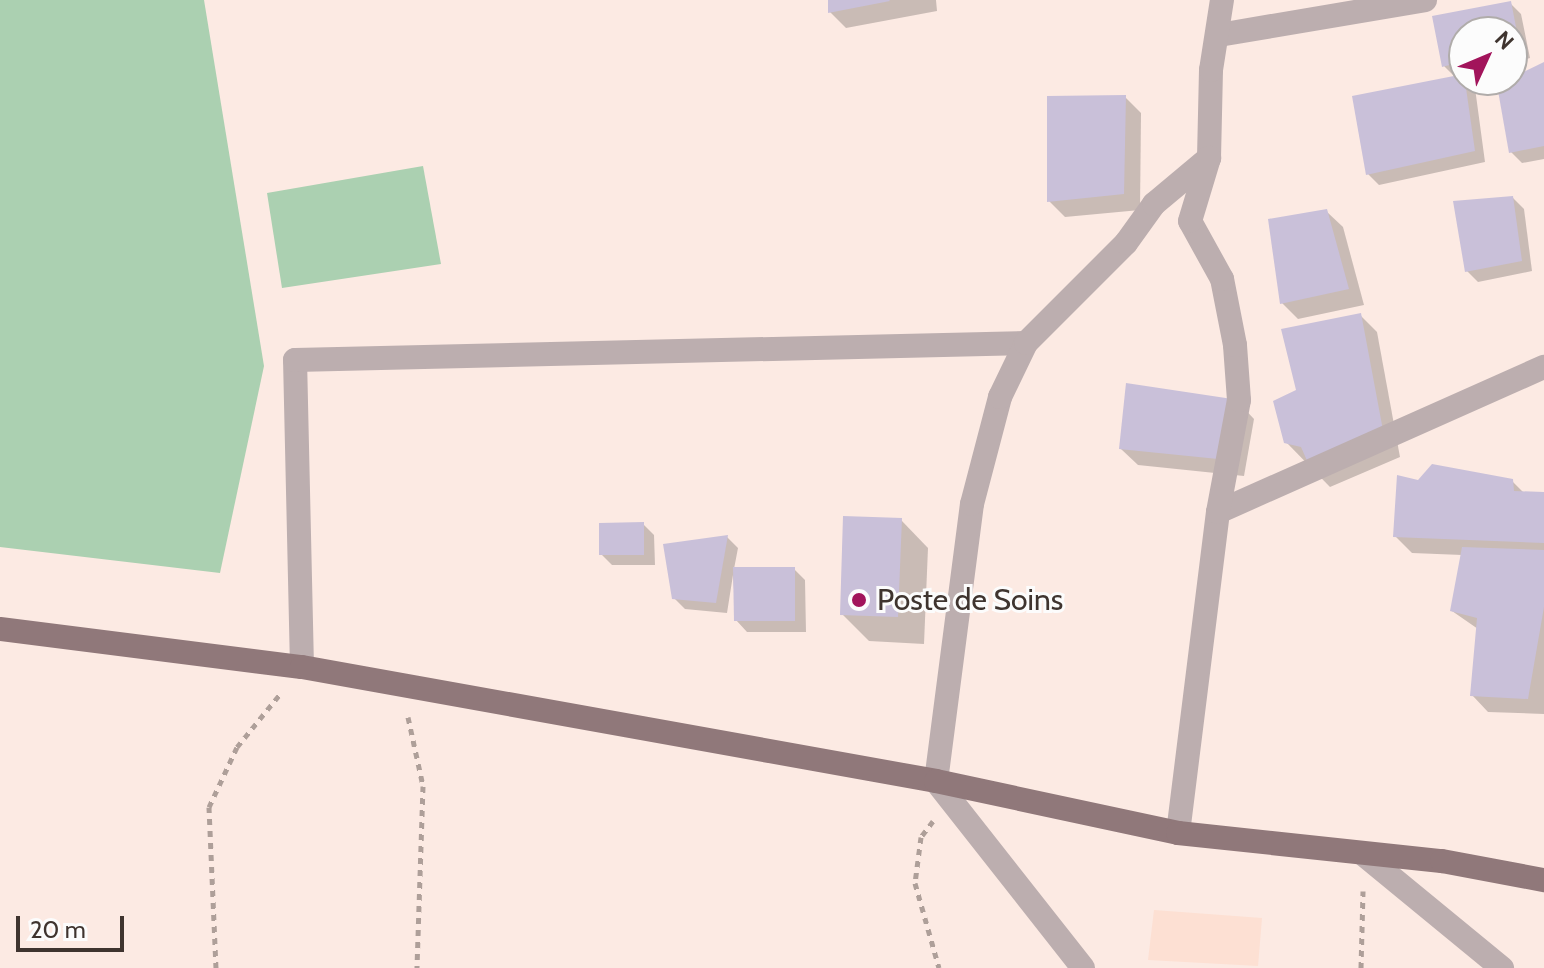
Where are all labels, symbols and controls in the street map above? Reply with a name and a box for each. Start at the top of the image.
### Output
north arrow [1448,16,1528,96]
text: N [1489,25,1519,55]
place label: Poste de Soins [877,582,1063,618]
marker: Poste de Soins [848,589,870,611]
scale bar [20,900,128,950]
text: 20 m [30,915,86,944]

